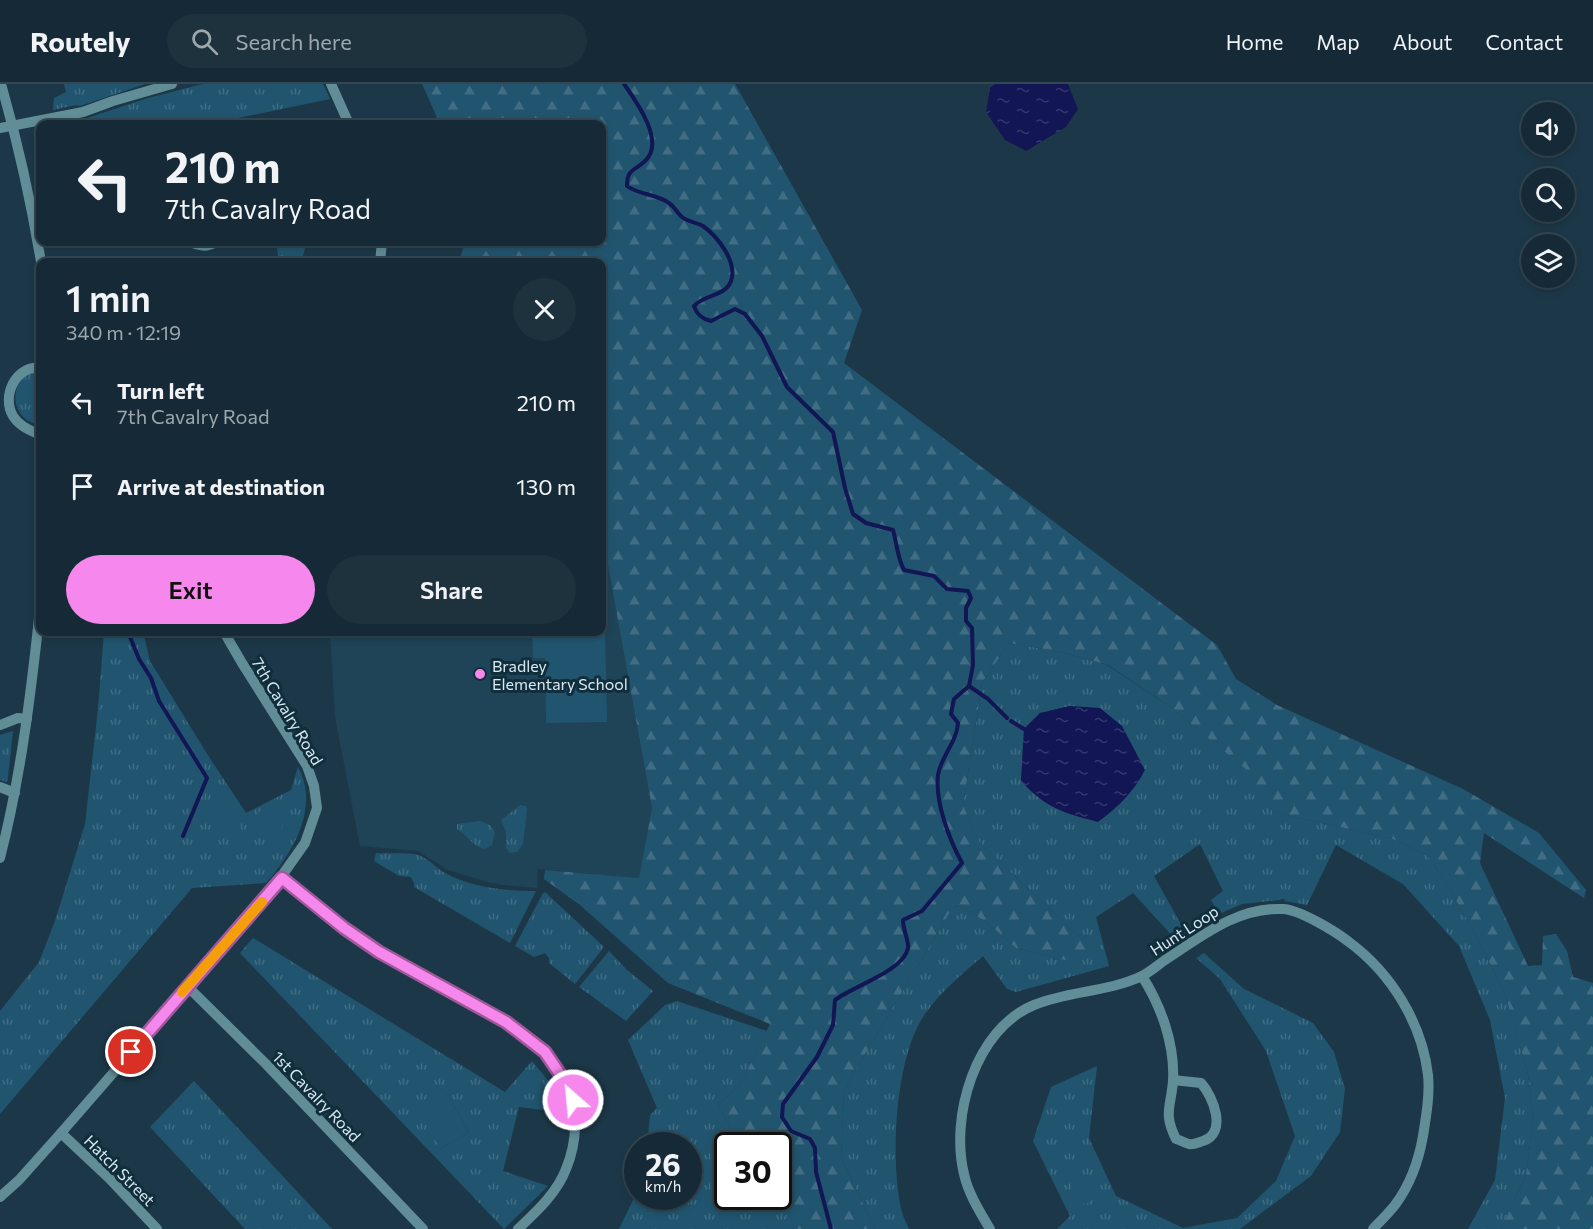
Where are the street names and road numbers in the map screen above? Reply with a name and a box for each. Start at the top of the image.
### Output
street label: 7th Cavalry Road [248,654,328,768]
street label: Hunt Loop [1146,901,1222,959]
street label: 1st Cavalry Road [269,1047,365,1145]
street label: Hatch Street [81,1131,160,1210]

